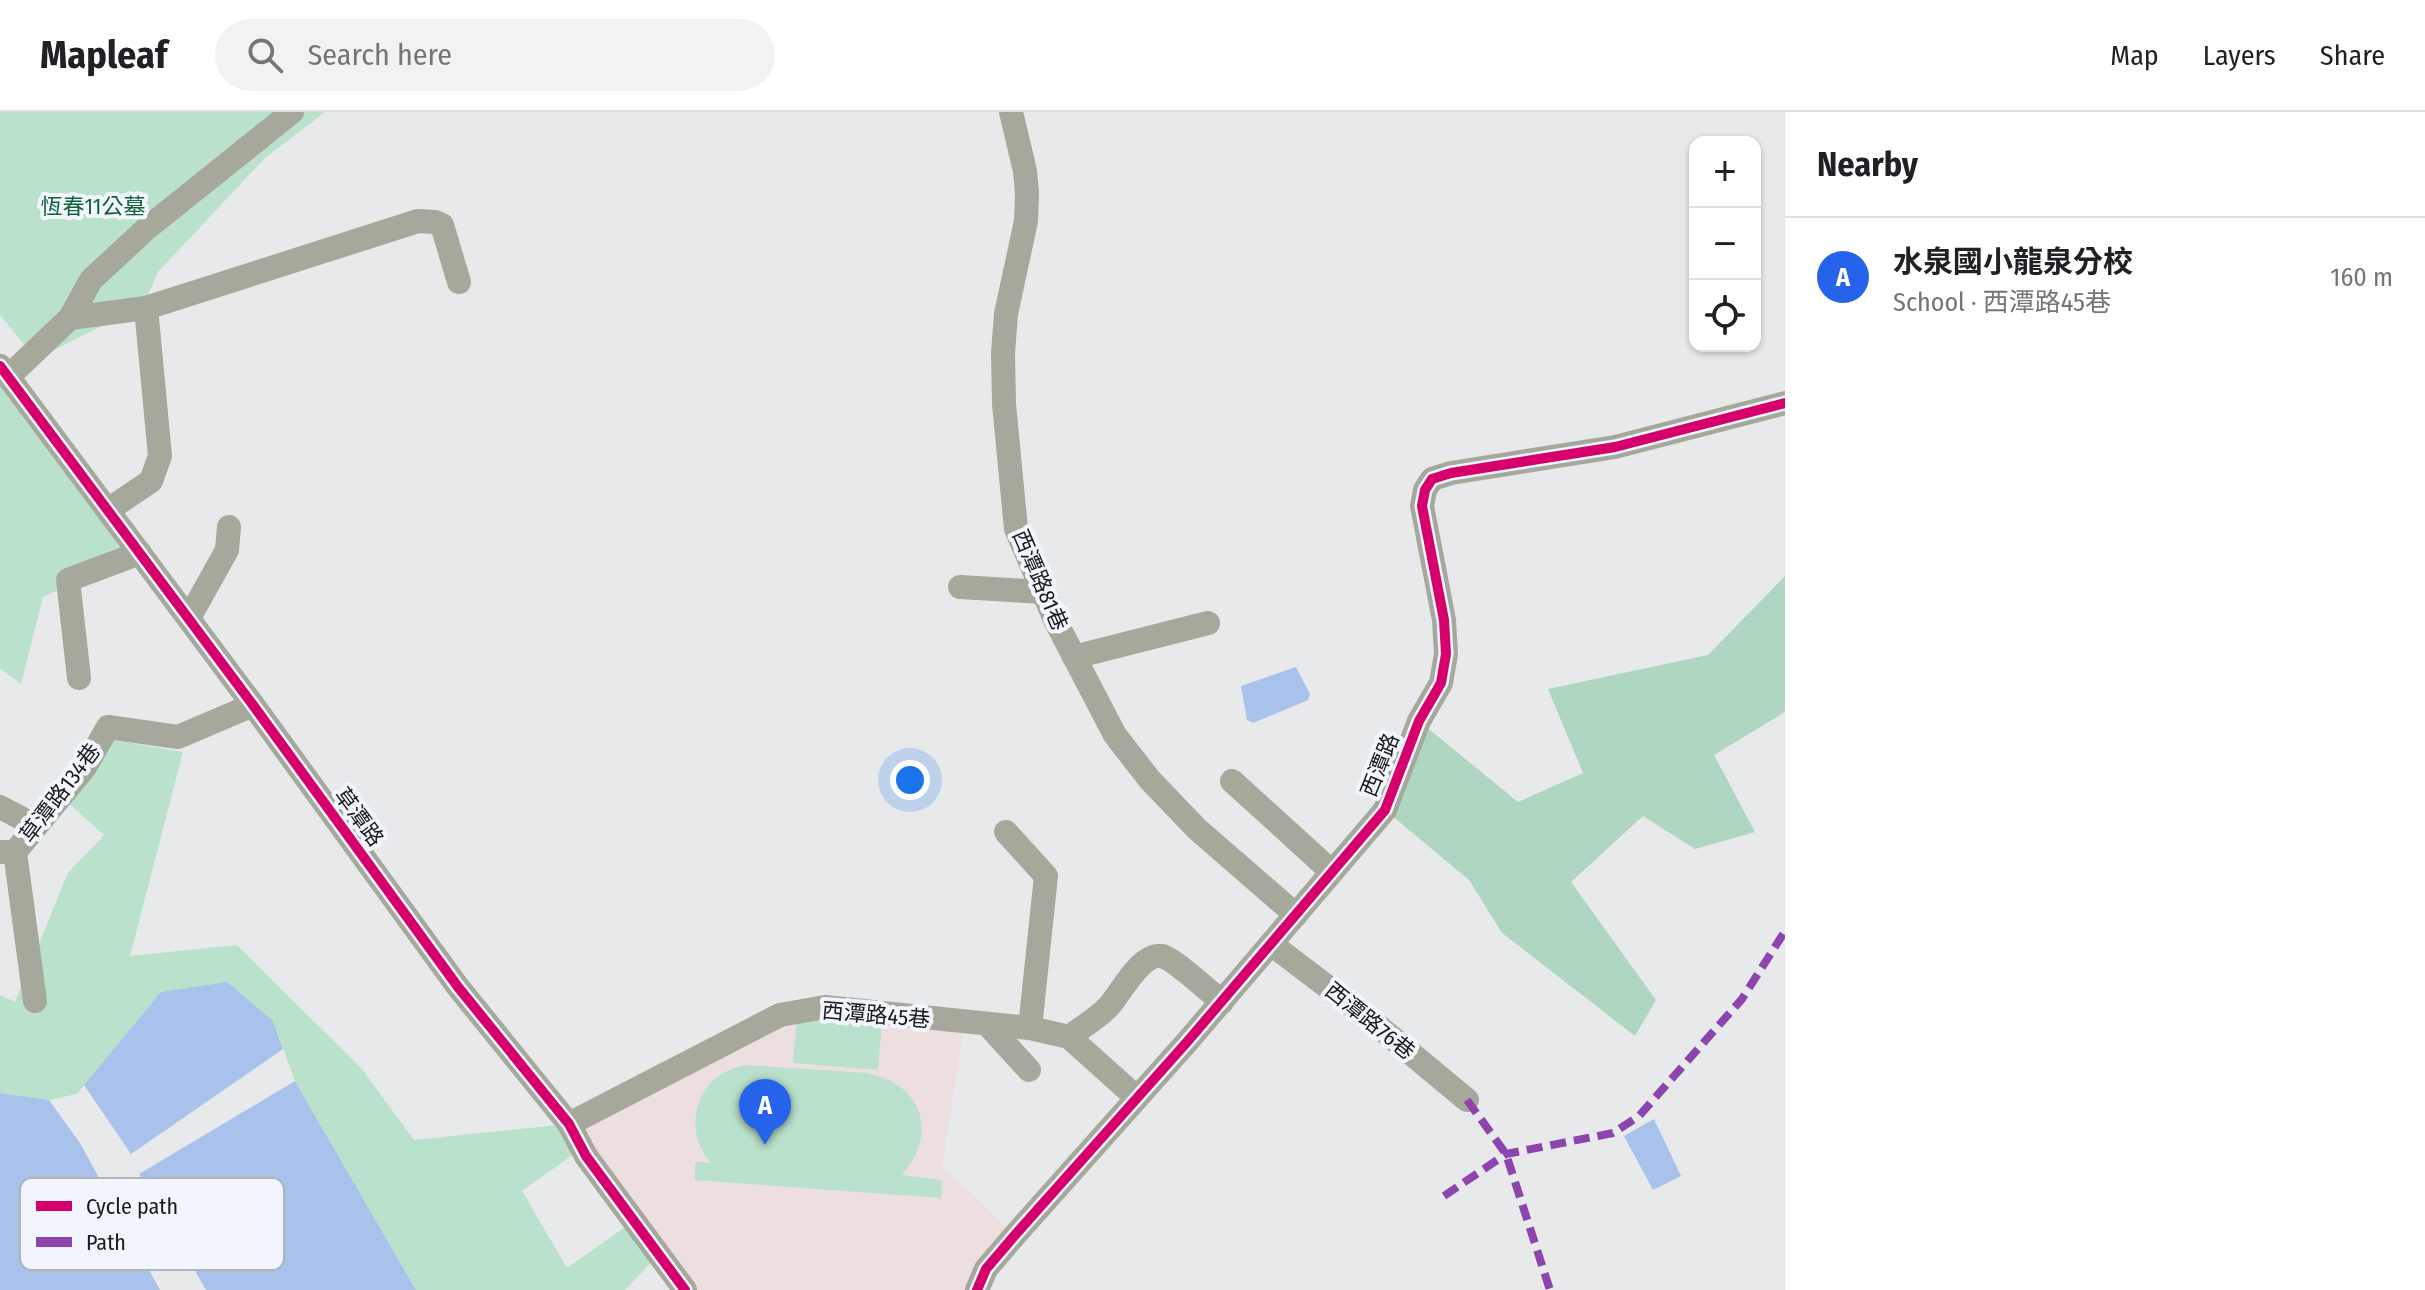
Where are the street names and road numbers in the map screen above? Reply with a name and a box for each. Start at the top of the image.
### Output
street label: 西潭路81巷 [1007,525,1073,635]
street label: 西潭路 [1355,729,1405,801]
street label: 草潭路134巷 [14,738,106,848]
street label: 草潭路 [329,782,389,852]
street label: 西潭路76巷 [1320,977,1420,1065]
street label: 西潭路45巷 [821,997,931,1033]

